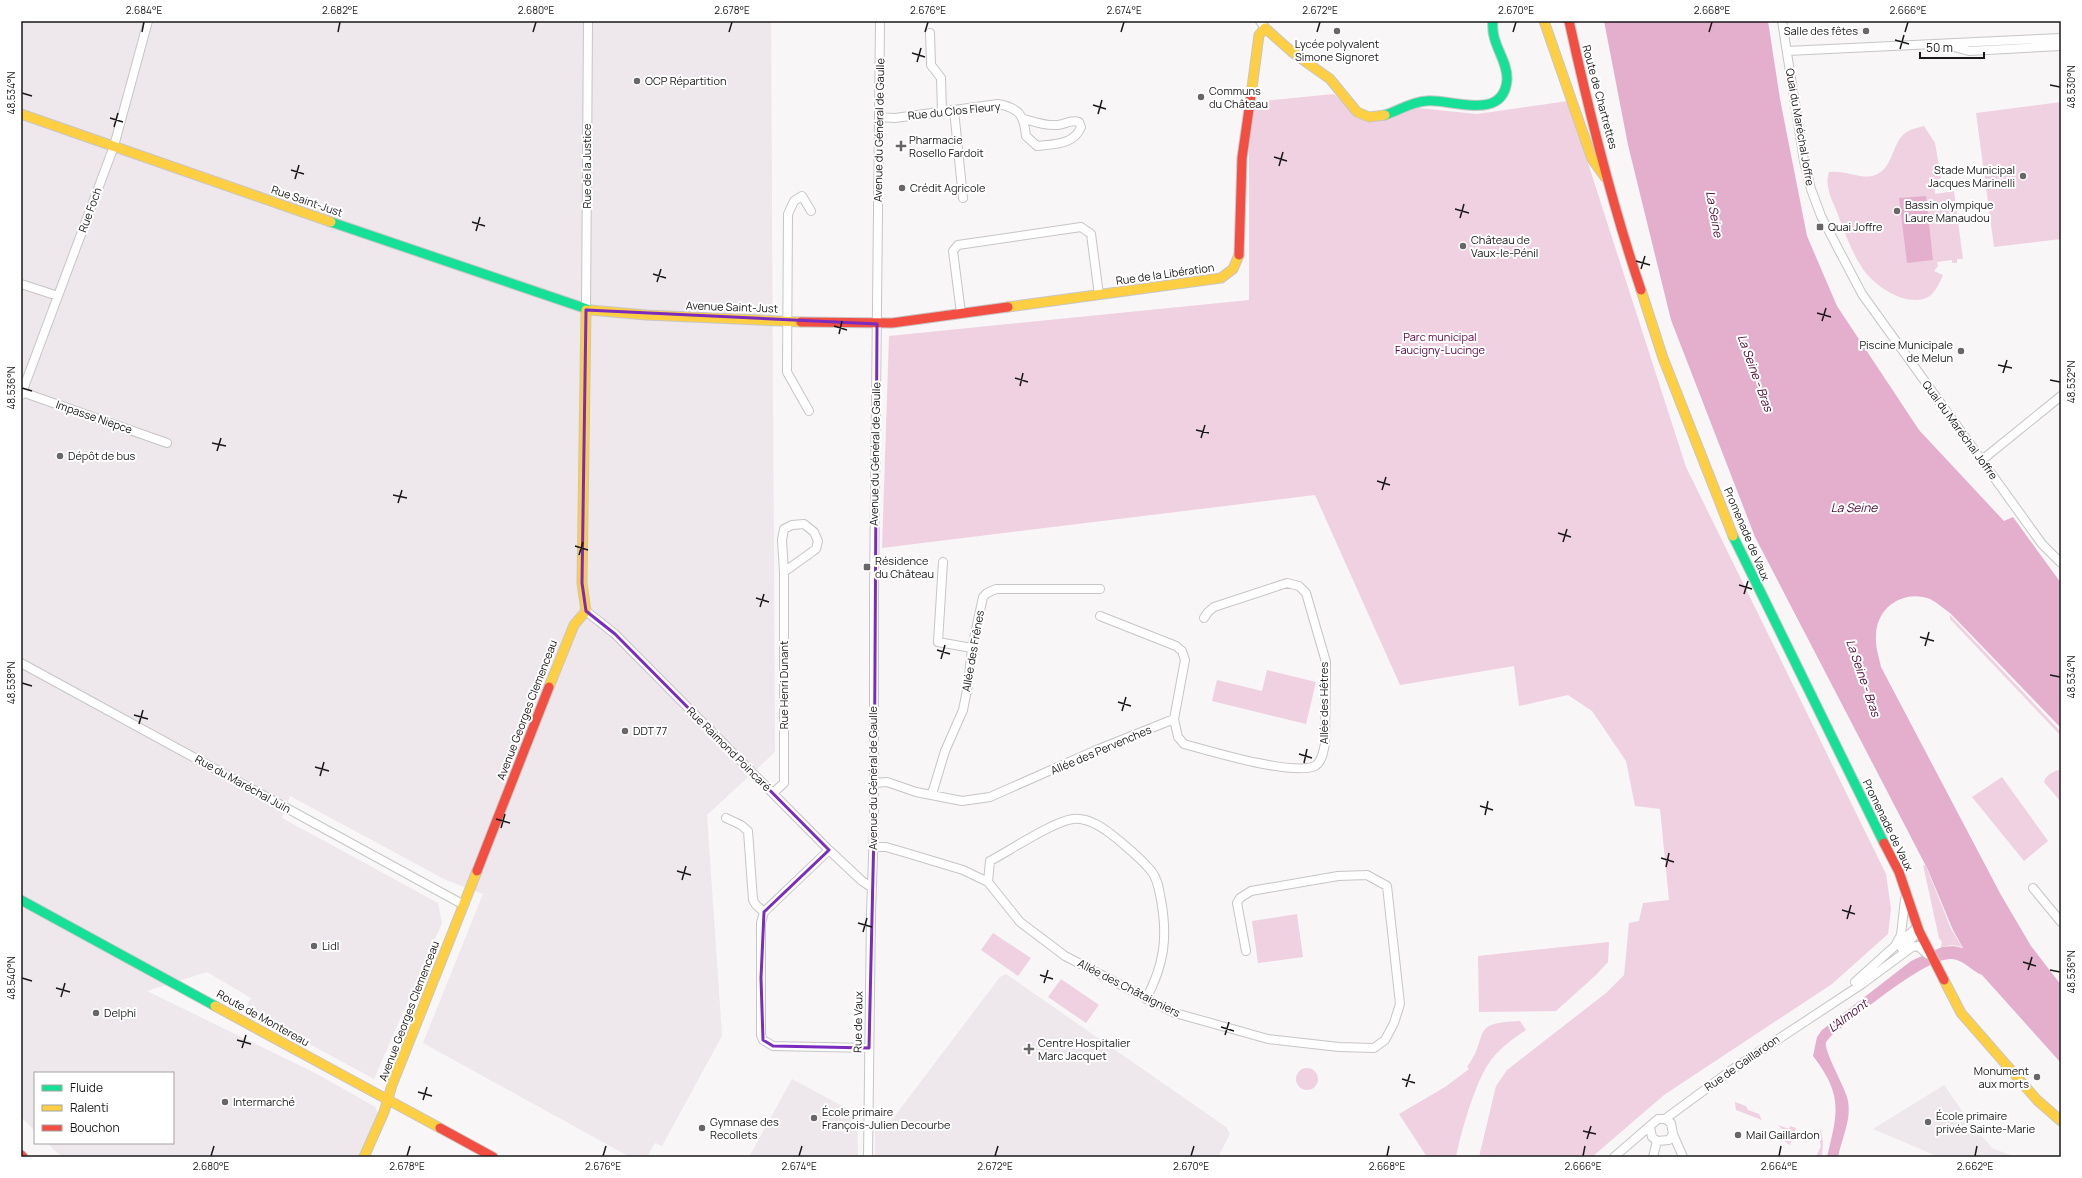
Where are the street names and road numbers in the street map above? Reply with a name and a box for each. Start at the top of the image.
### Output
street label: Route de Chartrettes [1579,43,1622,151]
street label: Avenue du Général de Gaulle [870,57,887,202]
street label: Quai du Maréchal Joffre [1783,67,1818,187]
street label: Rue du Clos Fleury [907,98,1001,123]
street label: Rue de la Justice [579,123,594,208]
street label: Rue Saint-Just [269,181,345,220]
street label: Rue Foch [75,185,105,234]
street label: Rue de la Libération [1115,259,1215,288]
street label: Avenue Saint-Just [686,297,778,316]
street label: Quai du Maréchal Joffre [1919,377,2002,483]
street label: Avenue du Général de Gaulle [866,381,883,526]
street label: Impasse Niepce [54,396,135,437]
street label: Promenade de Vaux [1721,485,1774,583]
street label: Allée des Frênes [958,609,987,693]
street label: Avenue Georges Clemenceau [493,638,560,782]
street label: Rue Henri Dunant [776,641,791,729]
street label: Allée des Hêtres [1316,662,1331,744]
street label: Rue Raimond Poincaré [684,703,775,794]
street label: Avenue du Général de Gaulle [865,706,880,850]
street label: Allée des Pervenches [1048,721,1154,778]
street label: Rue du Maréchal Juin [193,751,294,816]
street label: Promenade de Vaux [1860,777,1917,873]
street label: Avenue Georges Clemenceau [375,939,442,1083]
street label: Allée des Châtaigniers [1075,955,1183,1020]
street label: Route de Montereau [214,986,312,1049]
street label: Rue de Vaux [849,991,866,1053]
street label: Rue de Gaillardon [1701,1031,1782,1094]

